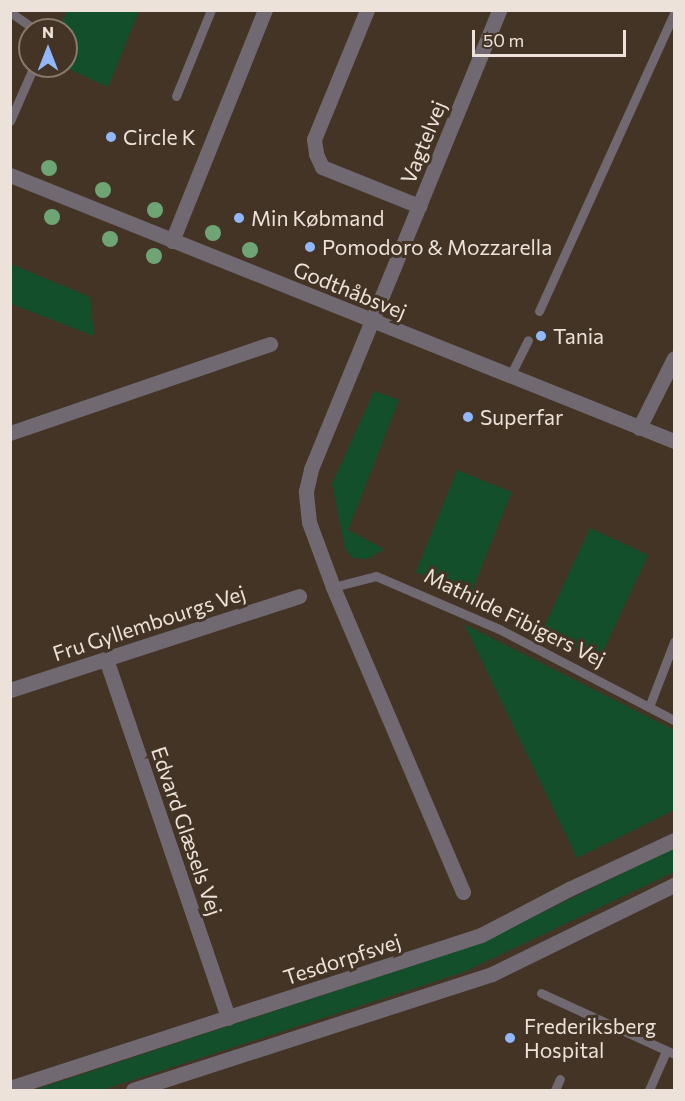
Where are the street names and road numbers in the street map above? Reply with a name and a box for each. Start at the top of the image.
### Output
street label: Vagtelvej [395,97,451,187]
street label: Godthåbsvej [290,256,410,324]
street label: Mathilde Fibigers Vej [421,562,609,672]
street label: Fru Gyllembourgs Vej [49,580,249,666]
street label: Edvard Glæsels Vej [146,743,228,919]
street label: Tesdorpfsvej [280,928,404,990]

